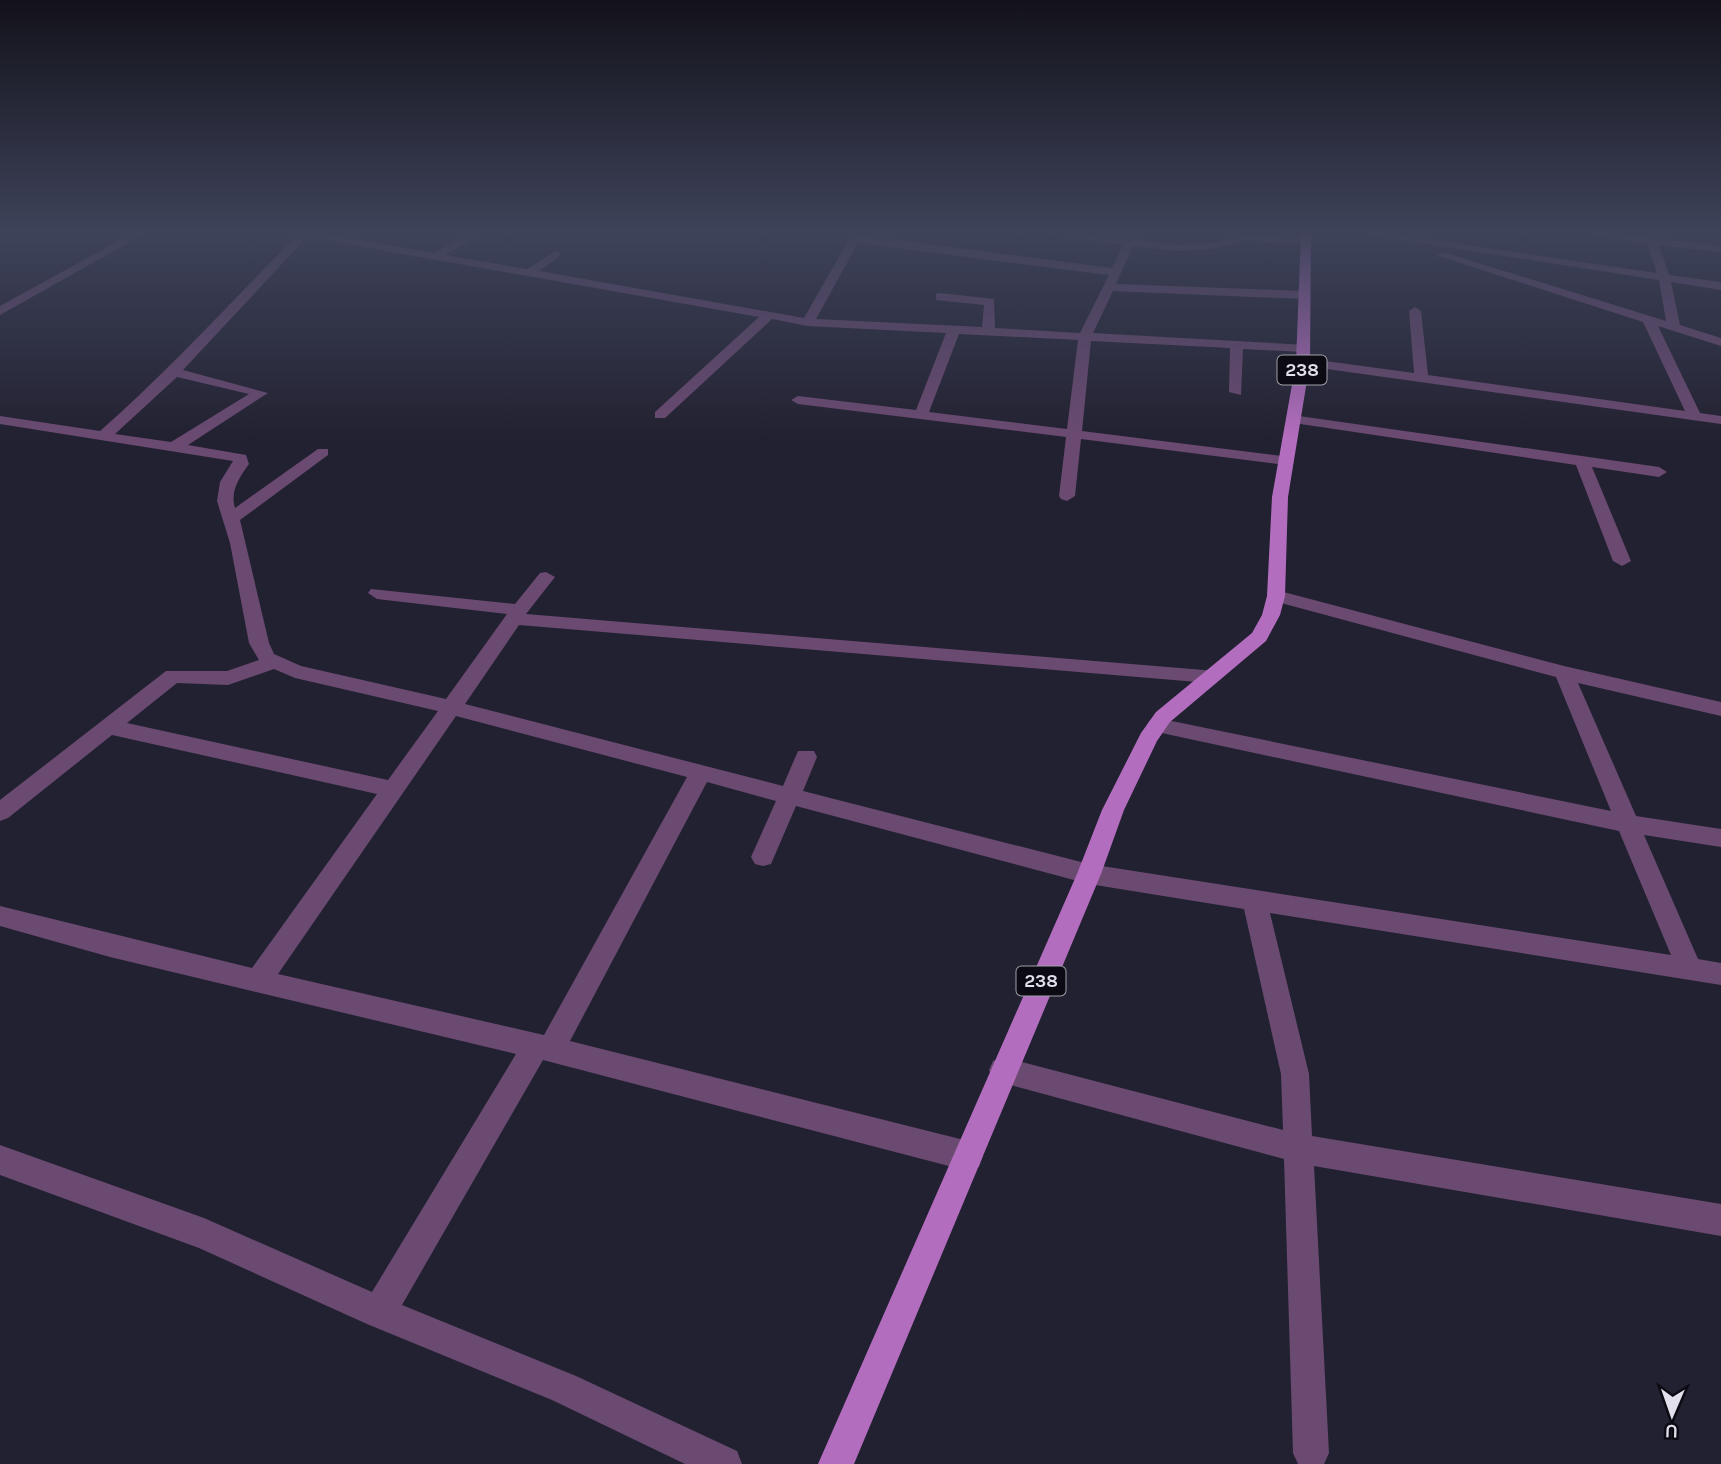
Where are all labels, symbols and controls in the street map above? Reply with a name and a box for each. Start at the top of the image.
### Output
road number: 238 [1278,356,1326,384]
road number: 238 [1016,966,1066,996]
north arrow [1637,1380,1707,1450]
text: U [1664,1420,1678,1442]

